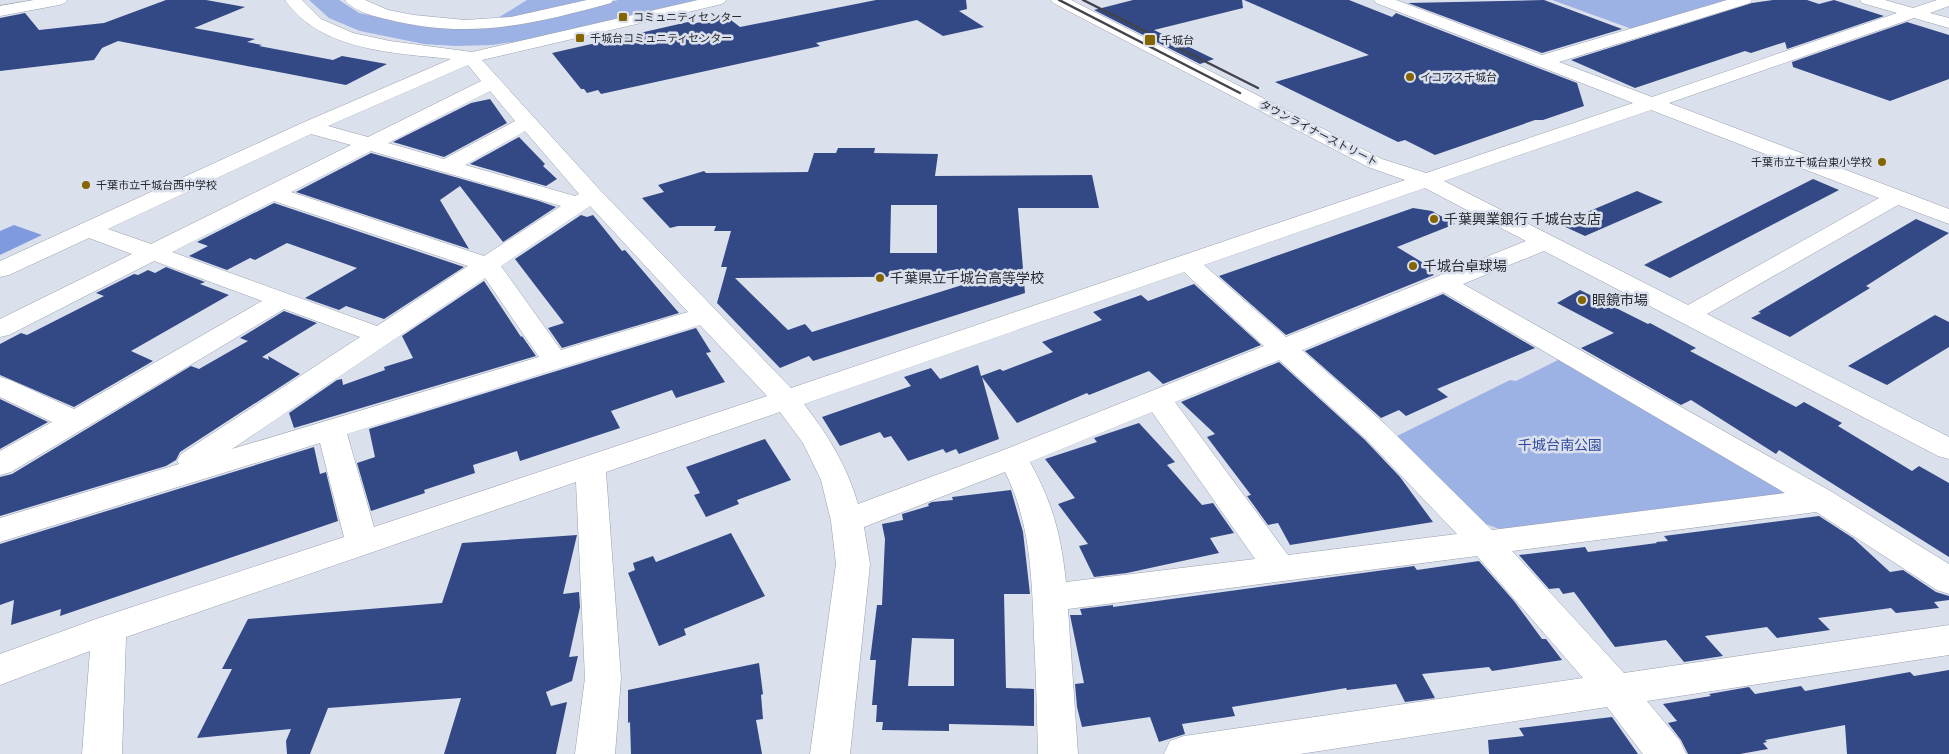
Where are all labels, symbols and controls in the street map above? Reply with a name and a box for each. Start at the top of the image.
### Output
place label: コミュニティセンター [633,10,742,24]
marker: コミュニティセンター [617,11,629,23]
place label: 千城台コミュニティセンター [590,31,732,45]
marker: 千城台コミュニティセンター [574,32,586,44]
marker: 千城台 [1143,33,1157,47]
place label: 千城台 [1161,33,1194,47]
place label: イコアス千城台 [1420,70,1497,84]
marker: イコアス千城台 [1404,71,1416,83]
street label: タウンライナーストリート [1257,97,1381,169]
place label: 千葉市立千城台東小学校 [1751,155,1872,169]
marker: 千葉市立千城台東小学校 [1876,156,1888,168]
place label: 千葉市立千城台西中学校 [96,178,217,192]
marker: 千葉市立千城台西中学校 [80,179,92,191]
place label: 千葉興業銀行 千城台支店 [1444,210,1601,228]
marker: 千葉興業銀行 千城台支店 [1428,213,1440,225]
place label: 千城台卓球場 [1423,257,1507,275]
marker: 千城台卓球場 [1407,260,1419,272]
place label: 千葉県立千城台高等学校 [890,269,1044,287]
marker: 千葉県立千城台高等学校 [874,272,886,284]
place label: 眼鏡市場 [1592,291,1648,309]
marker: 眼鏡市場 [1576,294,1588,306]
park label: 千城台南公園 [1518,436,1602,454]

